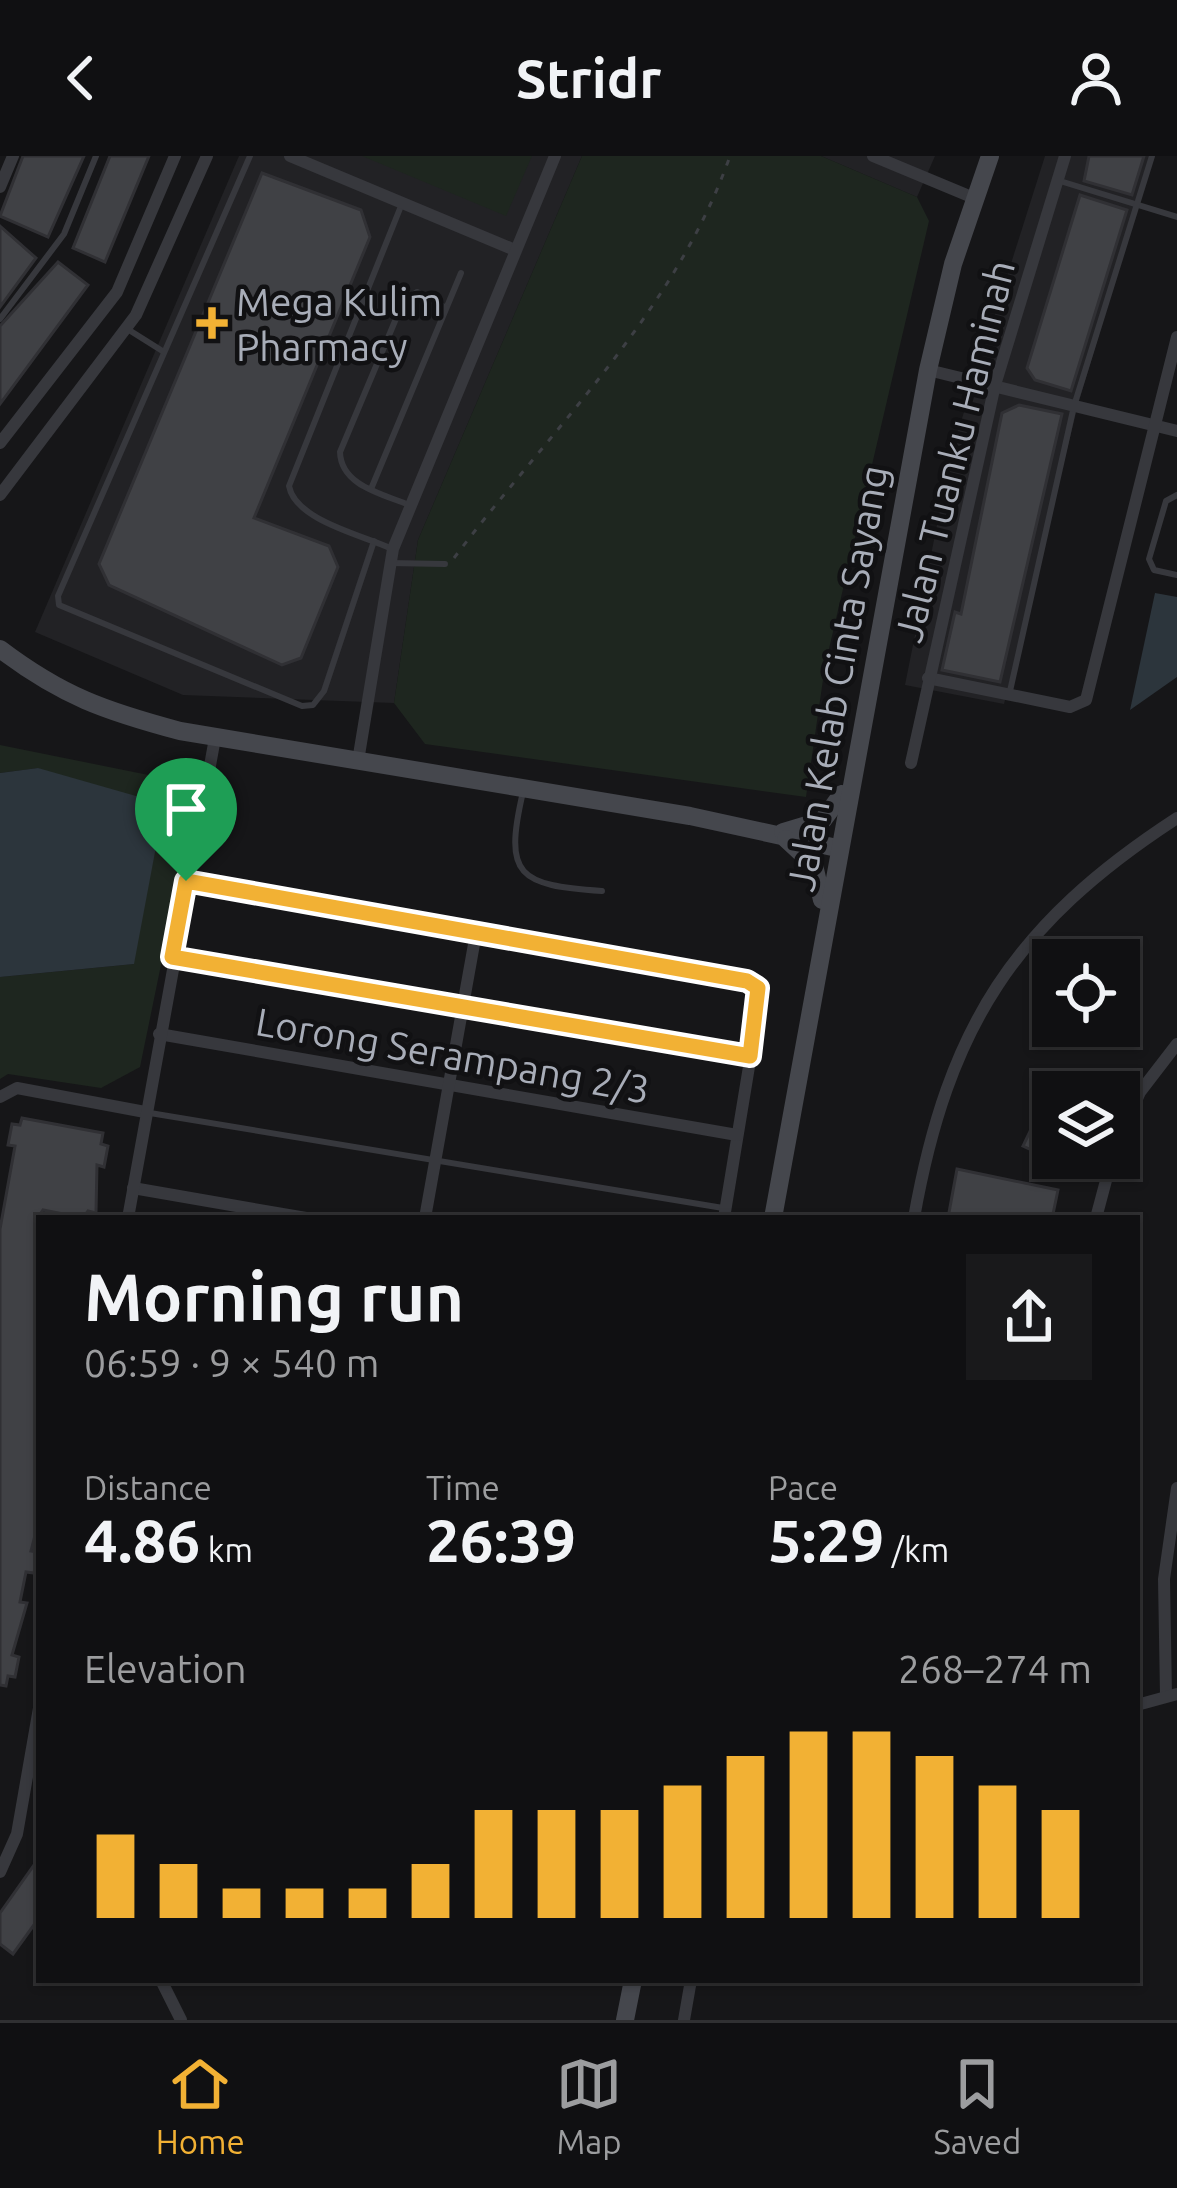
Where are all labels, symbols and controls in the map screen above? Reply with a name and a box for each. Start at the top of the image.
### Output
icon: back [48,45,114,111]
icon: person [1063,45,1129,111]
text: Stridr [516,48,661,108]
street label: Jalan Tuanku Haminah [886,256,1022,646]
place label: Mega Kulim Pharmacy [236,280,442,368]
marker: Mega Kulim Pharmacy [199,310,225,336]
street label: Jalan Kelab Cinta Sayang [778,462,896,894]
pin [135,758,237,881]
icon: arrive [153,776,219,842]
map controls [1032,939,1140,1179]
button: locate [1032,939,1140,1047]
street label: Lorong Serampang 2/3 [253,999,653,1111]
button: layers [1032,1071,1140,1179]
button: share [966,1254,1092,1380]
text: Morning run [84,1259,464,1333]
text: 06:59 · 9 × 540 m [84,1341,379,1384]
text: Distance [84,1469,212,1506]
text: Time [426,1469,500,1506]
text: Pace [768,1469,838,1506]
text: 4.86 [84,1506,200,1573]
text: 26:39 [426,1506,576,1573]
text: 5:29 [768,1506,884,1573]
text: km [200,1531,253,1568]
text: /km [884,1531,949,1568]
text: Elevation [84,1647,247,1690]
text: 268–274 m [898,1647,1092,1690]
tab: Home [156,2051,245,2160]
tab: Map [556,2051,622,2160]
tab: Saved [933,2051,1021,2160]

